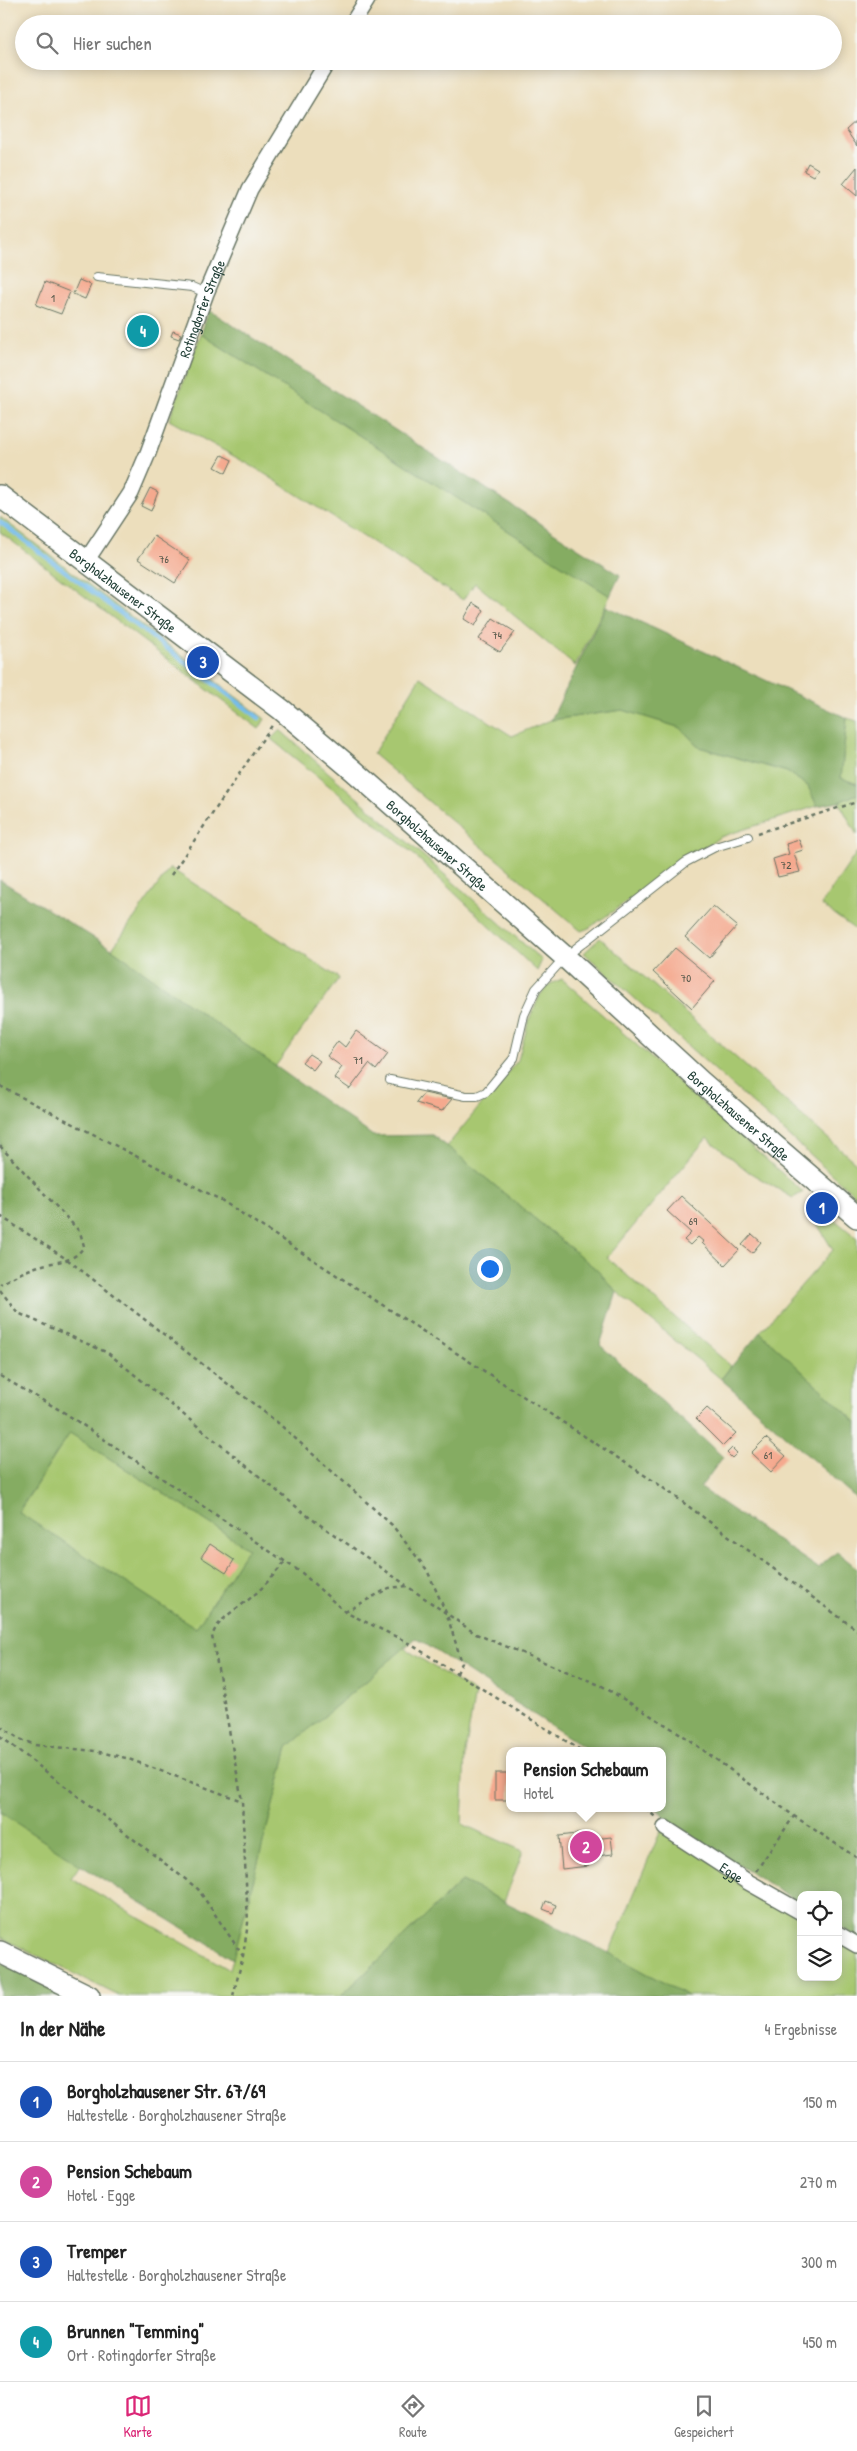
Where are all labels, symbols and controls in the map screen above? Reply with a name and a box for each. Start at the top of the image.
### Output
search box [15,15,842,70]
icon: search [33,29,61,57]
text: Hier suchen [73,30,152,56]
street label: Rotingdorfer Straße [174,256,229,360]
house number: 1 [51,291,55,305]
pin: 4 [127,312,159,350]
street label: Borgholzhausener Straße [66,543,181,637]
house number: 76 [159,552,170,566]
house number: 74 [492,628,502,642]
pin: 3 [187,643,219,681]
street label: Borgholzhausener Straße [383,795,493,895]
house number: 72 [781,858,791,872]
house number: 70 [681,971,691,985]
house number: 71 [353,1053,363,1067]
street label: Borgholzhausener Straße [684,1066,795,1165]
pin: 1 [806,1189,838,1227]
house number: 69 [689,1214,697,1228]
your location [477,1256,503,1282]
house number: 61 [764,1448,772,1462]
popup [506,1747,666,1812]
text: Pension Schebaum [524,1756,648,1782]
text: Hotel [524,1782,554,1804]
pin: 2 [570,1828,602,1866]
street label: Egge [717,1857,748,1886]
map controls [797,1891,842,1981]
button: locate [797,1891,842,1936]
button: layers [797,1936,842,1981]
text: In der Nähe [20,2014,105,2043]
text: 4 Ergebnisse [765,2018,837,2040]
text: Borgholzhausener Str. 67/69 [67,2078,265,2104]
text: 1 [33,2091,39,2113]
text: 150 m [803,2091,837,2113]
text: Haltestelle · Borgholzhausener Straße [67,2104,286,2126]
text: Pension Schebaum [67,2158,192,2184]
text: 2 [32,2171,40,2193]
text: 270 m [800,2171,837,2193]
text: Hotel · Egge [67,2184,135,2206]
text: Tremper [67,2238,127,2264]
text: 3 [32,2251,40,2273]
text: 300 m [801,2251,837,2273]
text: Haltestelle · Borgholzhausener Straße [67,2264,286,2286]
text: Brunnen "Temming" [67,2318,204,2344]
text: 4 [33,2331,39,2353]
text: 450 m [803,2331,837,2353]
text: Ort · Rotingdorfer Straße [67,2344,216,2366]
tab: Karte [123,2392,152,2441]
tab: Route [399,2392,427,2441]
tab: Gespeichert [674,2392,734,2441]

